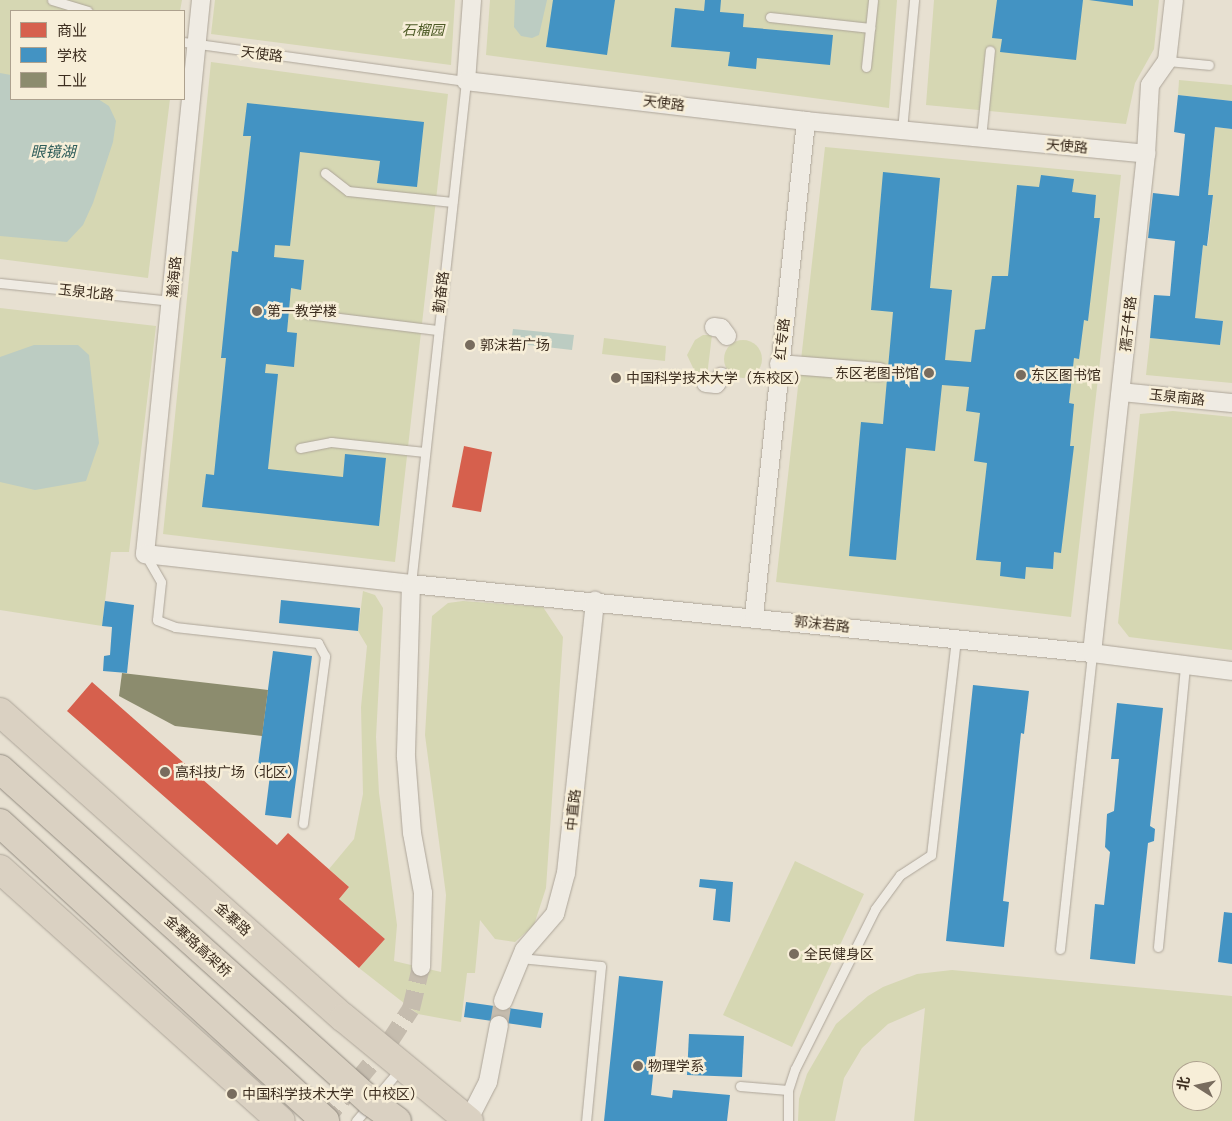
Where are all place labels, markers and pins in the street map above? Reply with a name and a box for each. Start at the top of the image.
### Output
place label: 第一教学楼 [267,303,337,319]
marker: 第一教学楼 [251,305,263,317]
place label: 郭沫若广场 [480,337,550,353]
marker: 郭沫若广场 [464,339,476,351]
place label: 东区老图书馆 [835,365,919,381]
marker: 东区老图书馆 [923,367,935,379]
place label: 东区图书馆 [1031,367,1101,383]
marker: 东区图书馆 [1015,369,1027,381]
place label: 中国科学技术大学（东校区） [626,370,808,386]
marker: 中国科学技术大学（东校区） [610,372,622,384]
place label: 高科技广场（北区） [175,764,301,780]
marker: 高科技广场（北区） [159,766,171,778]
place label: 全民健身区 [804,946,874,962]
marker: 全民健身区 [788,948,800,960]
place label: 物理学系 [648,1058,704,1074]
marker: 物理学系 [632,1060,644,1072]
place label: 中国科学技术大学（中校区） [242,1086,424,1102]
marker: 中国科学技术大学（中校区） [226,1088,238,1100]

